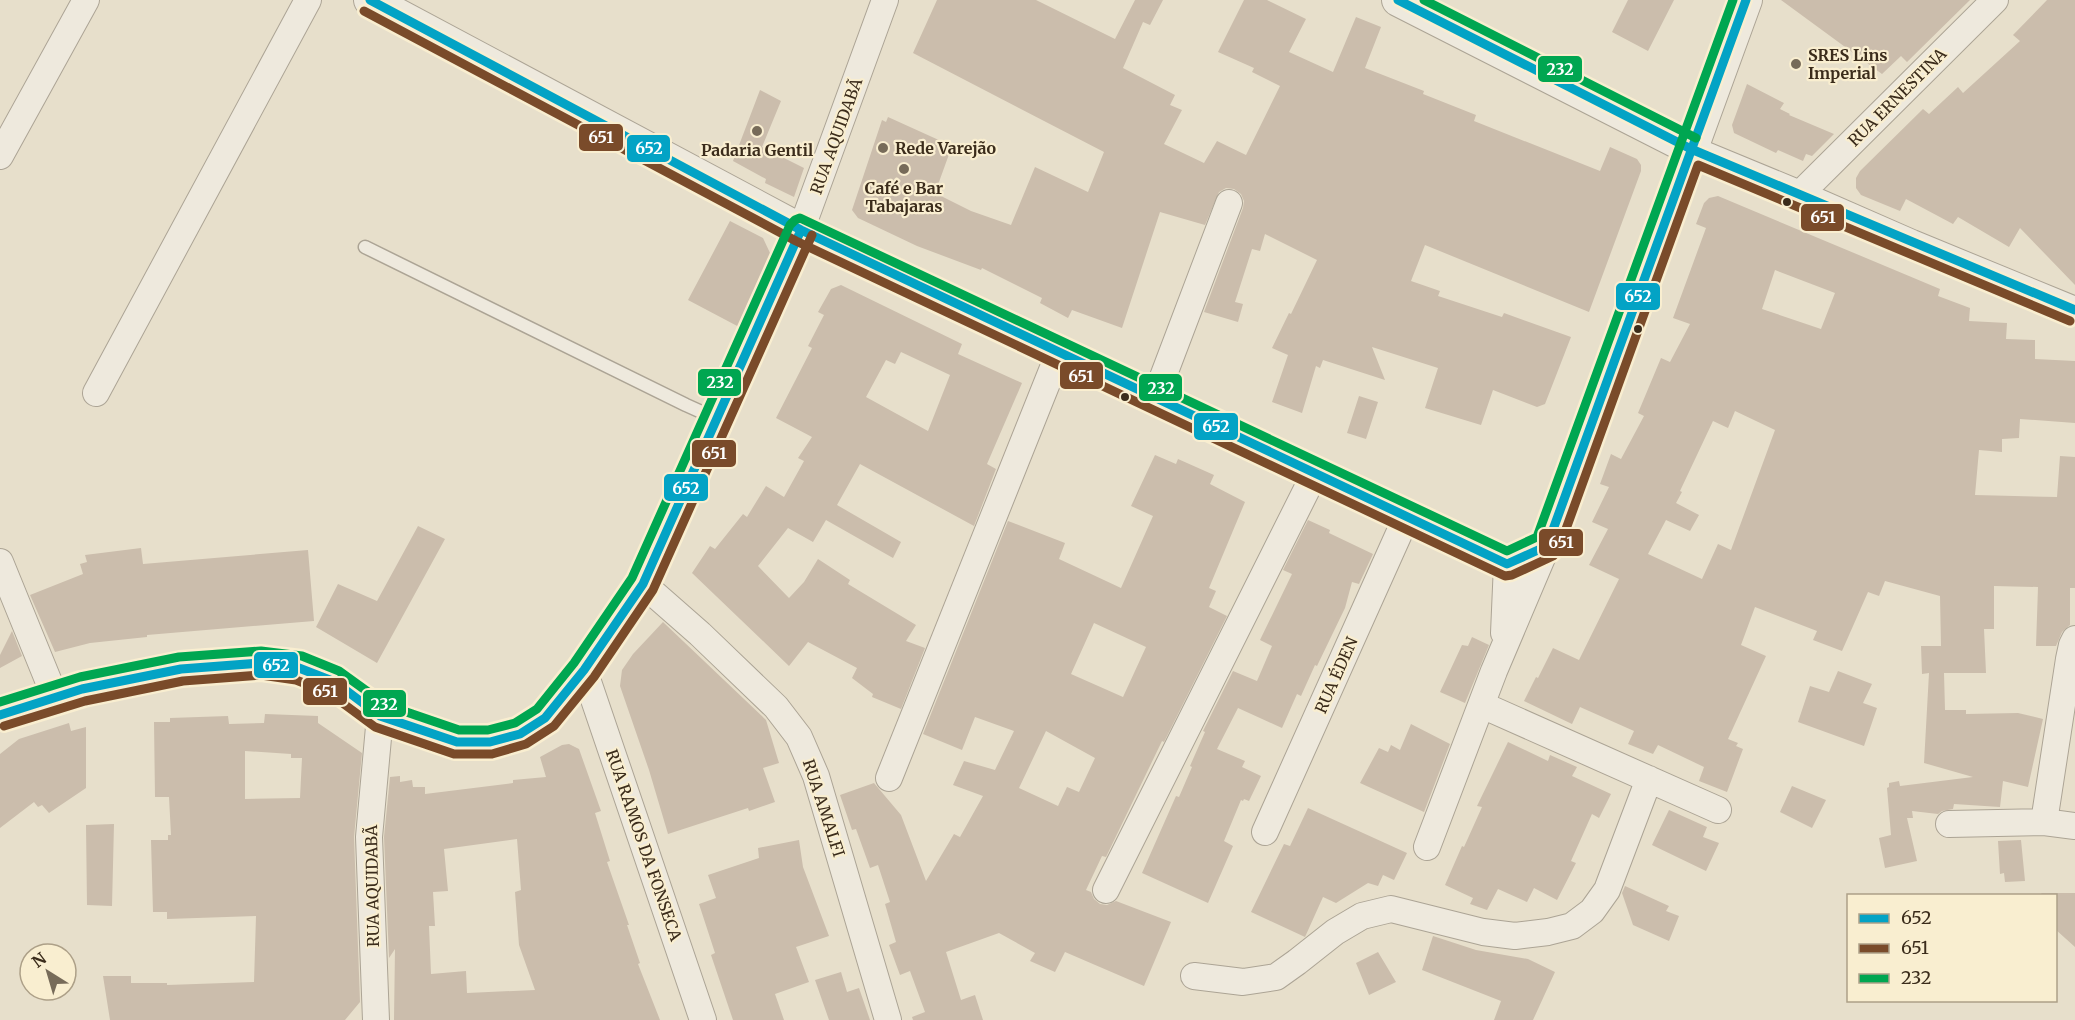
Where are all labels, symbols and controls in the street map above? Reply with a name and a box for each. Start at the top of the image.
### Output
street label: RUA ERNESTINA [1844,43,1951,150]
place label: SRES Lins Imperial [1808,45,1888,83]
line badge: 232 [1537,55,1583,83]
marker: SRES Lins Imperial [1789,57,1803,71]
text: 232 [1546,59,1574,79]
street label: RUA AQUIDABÃ [806,75,867,197]
line badge: 651 [578,123,624,152]
marker: Padaria Gentil [750,124,764,138]
text: 651 [588,127,614,147]
line badge: 652 [626,134,671,163]
text: 652 [635,138,663,158]
place label: Rede Varejão [895,138,996,158]
place label: Padaria Gentil [701,140,813,160]
marker: Rede Varejão [876,141,890,155]
marker: Café e Bar Tabajaras [897,162,911,176]
place label: Café e Bar Tabajaras [865,178,944,216]
unlabelled marker [1781,196,1793,208]
line badge: 651 [1800,203,1845,232]
text: 651 [1810,207,1836,227]
line badge: 652 [1615,282,1661,311]
text: 652 [1624,286,1652,306]
unlabelled marker [1632,323,1644,335]
line badge: 651 [1059,361,1104,390]
text: 651 [1068,366,1094,386]
line badge: 232 [697,368,742,397]
text: 232 [706,372,734,392]
line badge: 232 [1138,373,1183,402]
text: 232 [1147,378,1175,398]
unlabelled marker [1119,391,1131,403]
line badge: 652 [1193,412,1239,441]
text: 652 [1202,416,1230,436]
line badge: 651 [691,439,737,468]
text: 651 [701,443,727,463]
line badge: 652 [663,473,709,502]
text: 652 [672,478,700,498]
line badge: 651 [1538,528,1584,557]
text: 651 [1548,532,1574,552]
street label: RUA ÉDEN [1310,633,1362,716]
line badge: 652 [253,651,299,679]
text: 652 [262,655,290,675]
line badge: 651 [302,677,348,706]
text: 651 [312,681,338,701]
line badge: 232 [362,689,407,718]
text: 232 [370,694,398,714]
street label: RUA RAMOS DA FONSECA [602,746,687,944]
street label: RUA AMALFI [799,757,849,859]
street label: RUA AQUIDABÃ [361,824,383,947]
legend [1847,894,2057,1002]
text: 652 [1901,906,1932,929]
text: 651 [1901,936,1929,959]
north arrow [18,942,78,1002]
text: N [28,948,50,972]
text: 232 [1901,966,1931,989]

